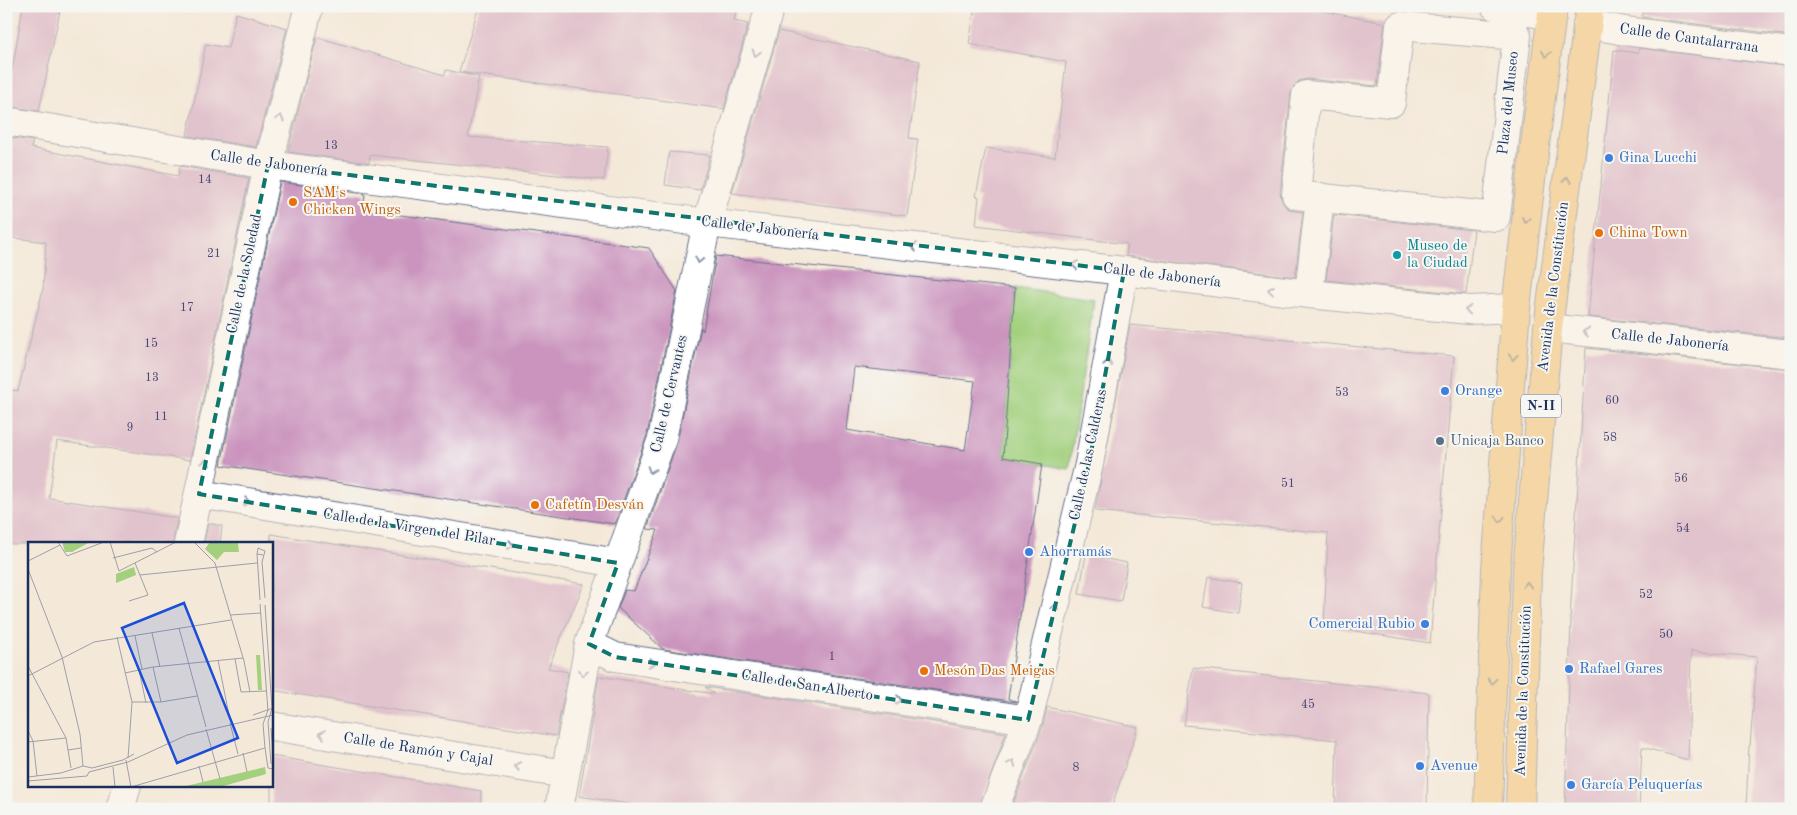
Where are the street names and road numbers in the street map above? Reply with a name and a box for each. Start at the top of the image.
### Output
street label: Calle de Cantalarrana [1618,22,1760,56]
street label: Plaza del Museo [1496,50,1522,156]
street label: Calle de Jabonería [209,148,329,180]
street label: Avenida de la Constitución [1536,201,1572,373]
street label: Calle de la Soledad [225,213,265,335]
street label: Calle de Jabonería [700,214,820,244]
street label: Calle de Jabonería [1102,261,1222,291]
street label: Calle de Jabonería [1610,327,1730,355]
street label: Calle de Cervantes [649,334,691,454]
street label: Calle de las Calderas [1068,388,1110,522]
road number: N-II [1521,394,1561,418]
street label: Calle de la Virgen del Pilar [322,507,496,549]
street label: Avenida de la Constitución [1514,605,1534,777]
street label: Calle de San Alberto [740,668,874,704]
street label: Calle de Ramón y Cajal [342,731,494,769]

